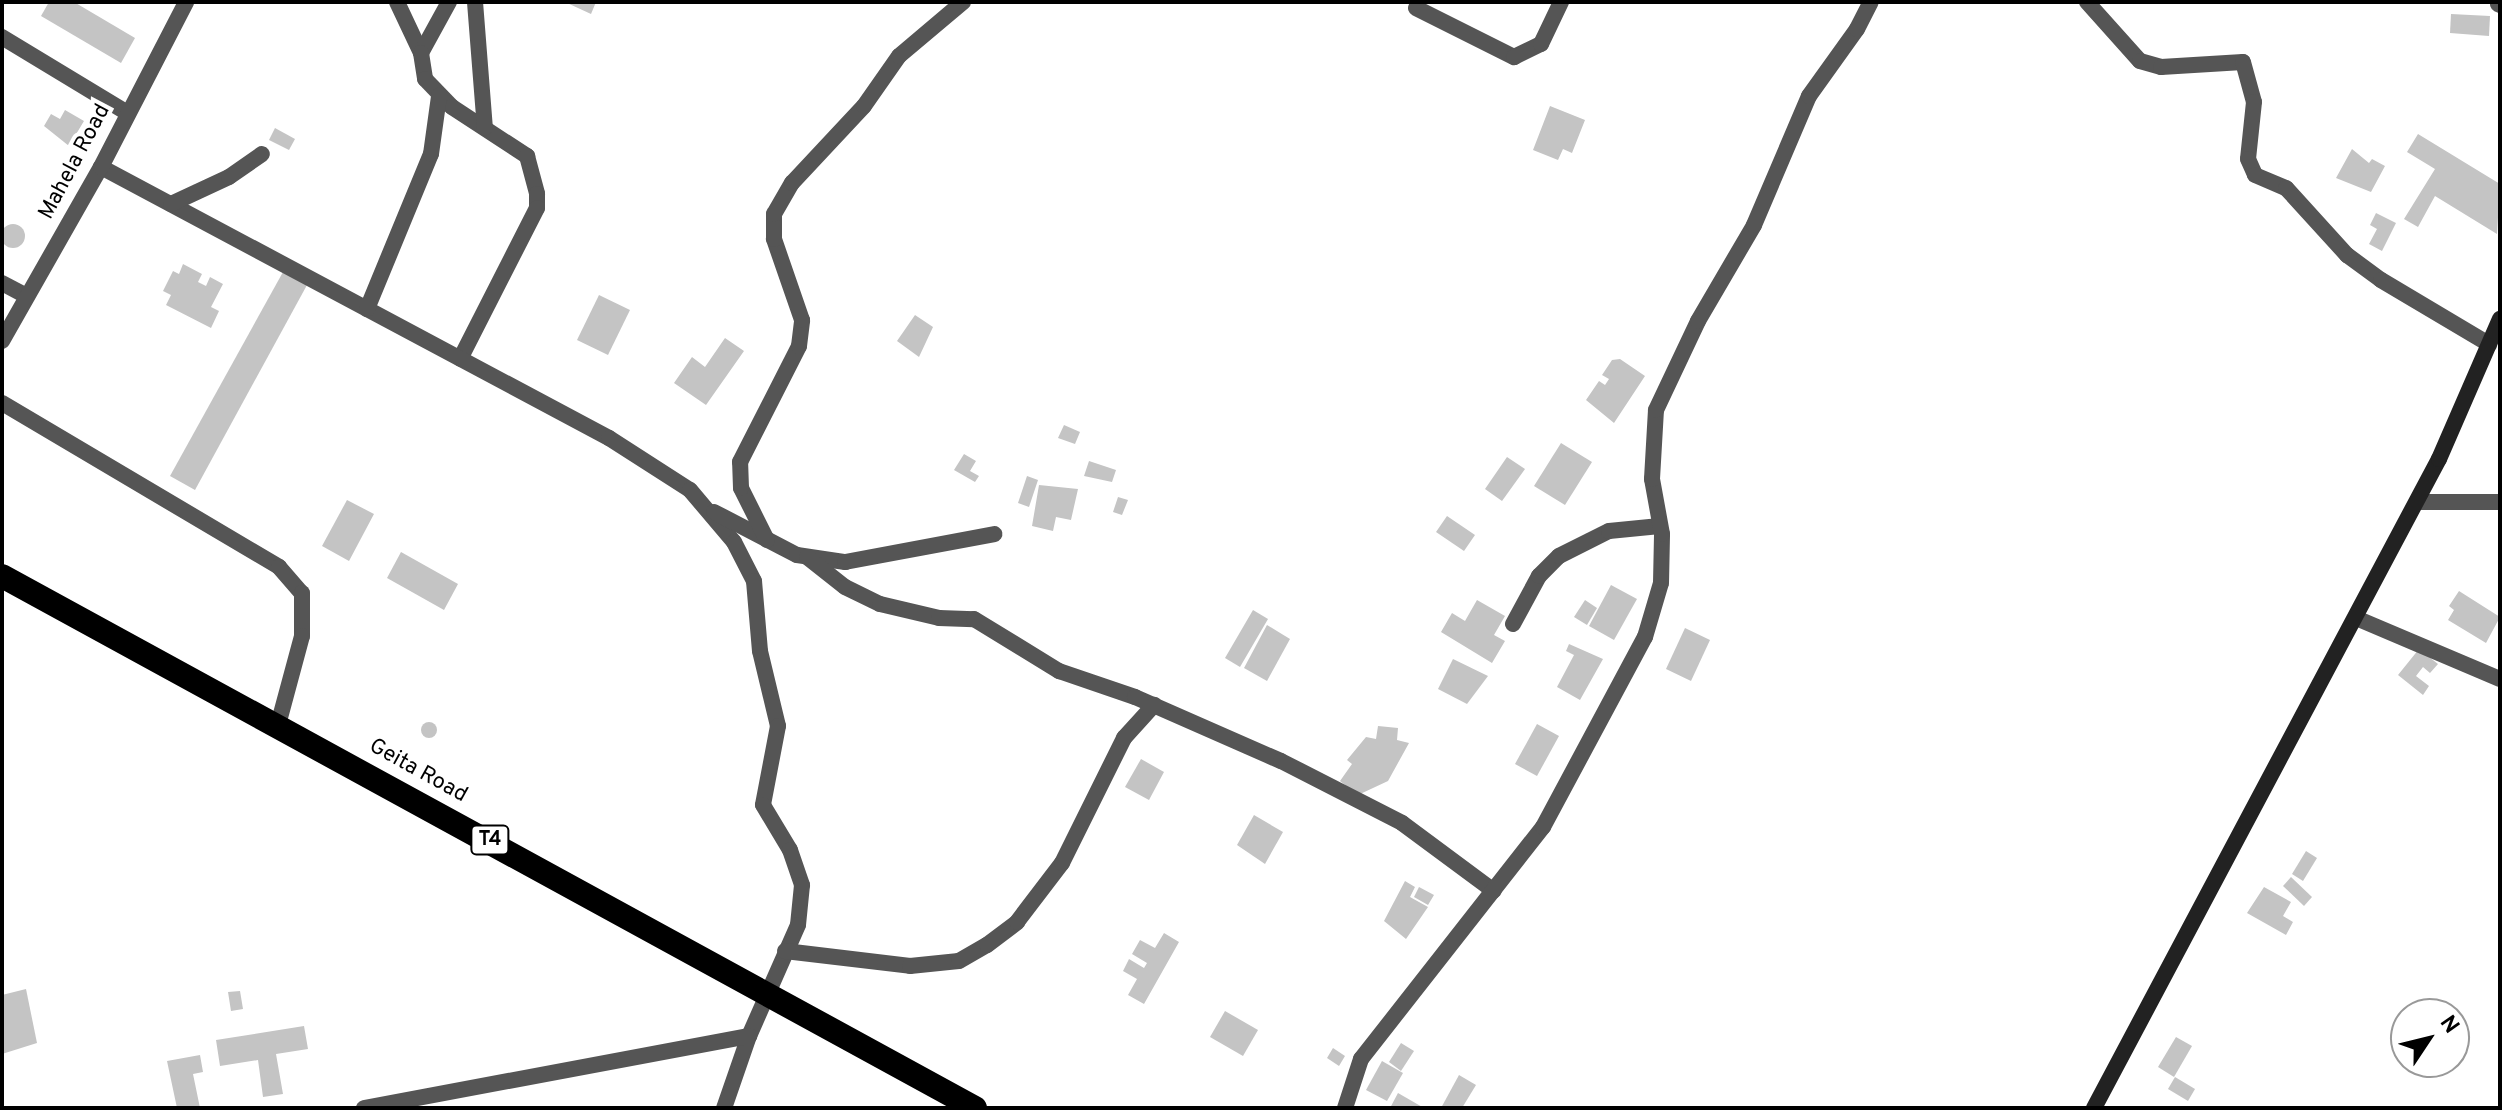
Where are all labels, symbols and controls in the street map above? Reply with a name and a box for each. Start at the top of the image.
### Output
street label: Mahela Road [34,100,116,224]
street label: Geita Road [364,733,472,809]
road number: T4 [470,824,510,856]
north arrow [2390,998,2470,1078]
text: N [2433,1011,2464,1039]

